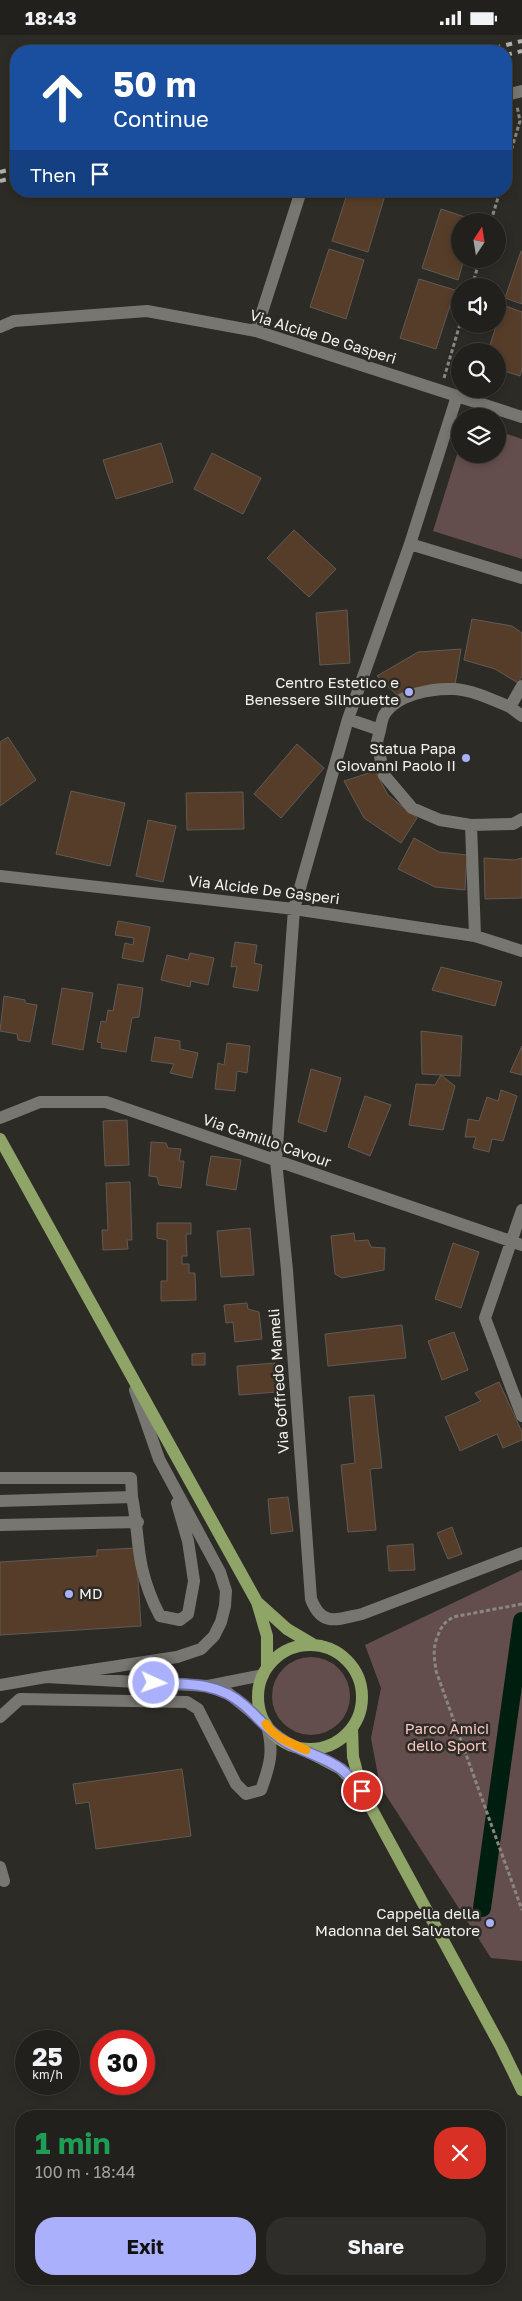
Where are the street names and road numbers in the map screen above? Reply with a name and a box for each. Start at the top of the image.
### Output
street label: Via Alcide De Gasperi [248,305,399,367]
street label: Via Alcide De Gasperi [187,871,341,907]
street label: Via Camillo Cavour [201,1110,334,1171]
street label: Via Goffredo Mameli [264,1308,292,1454]

